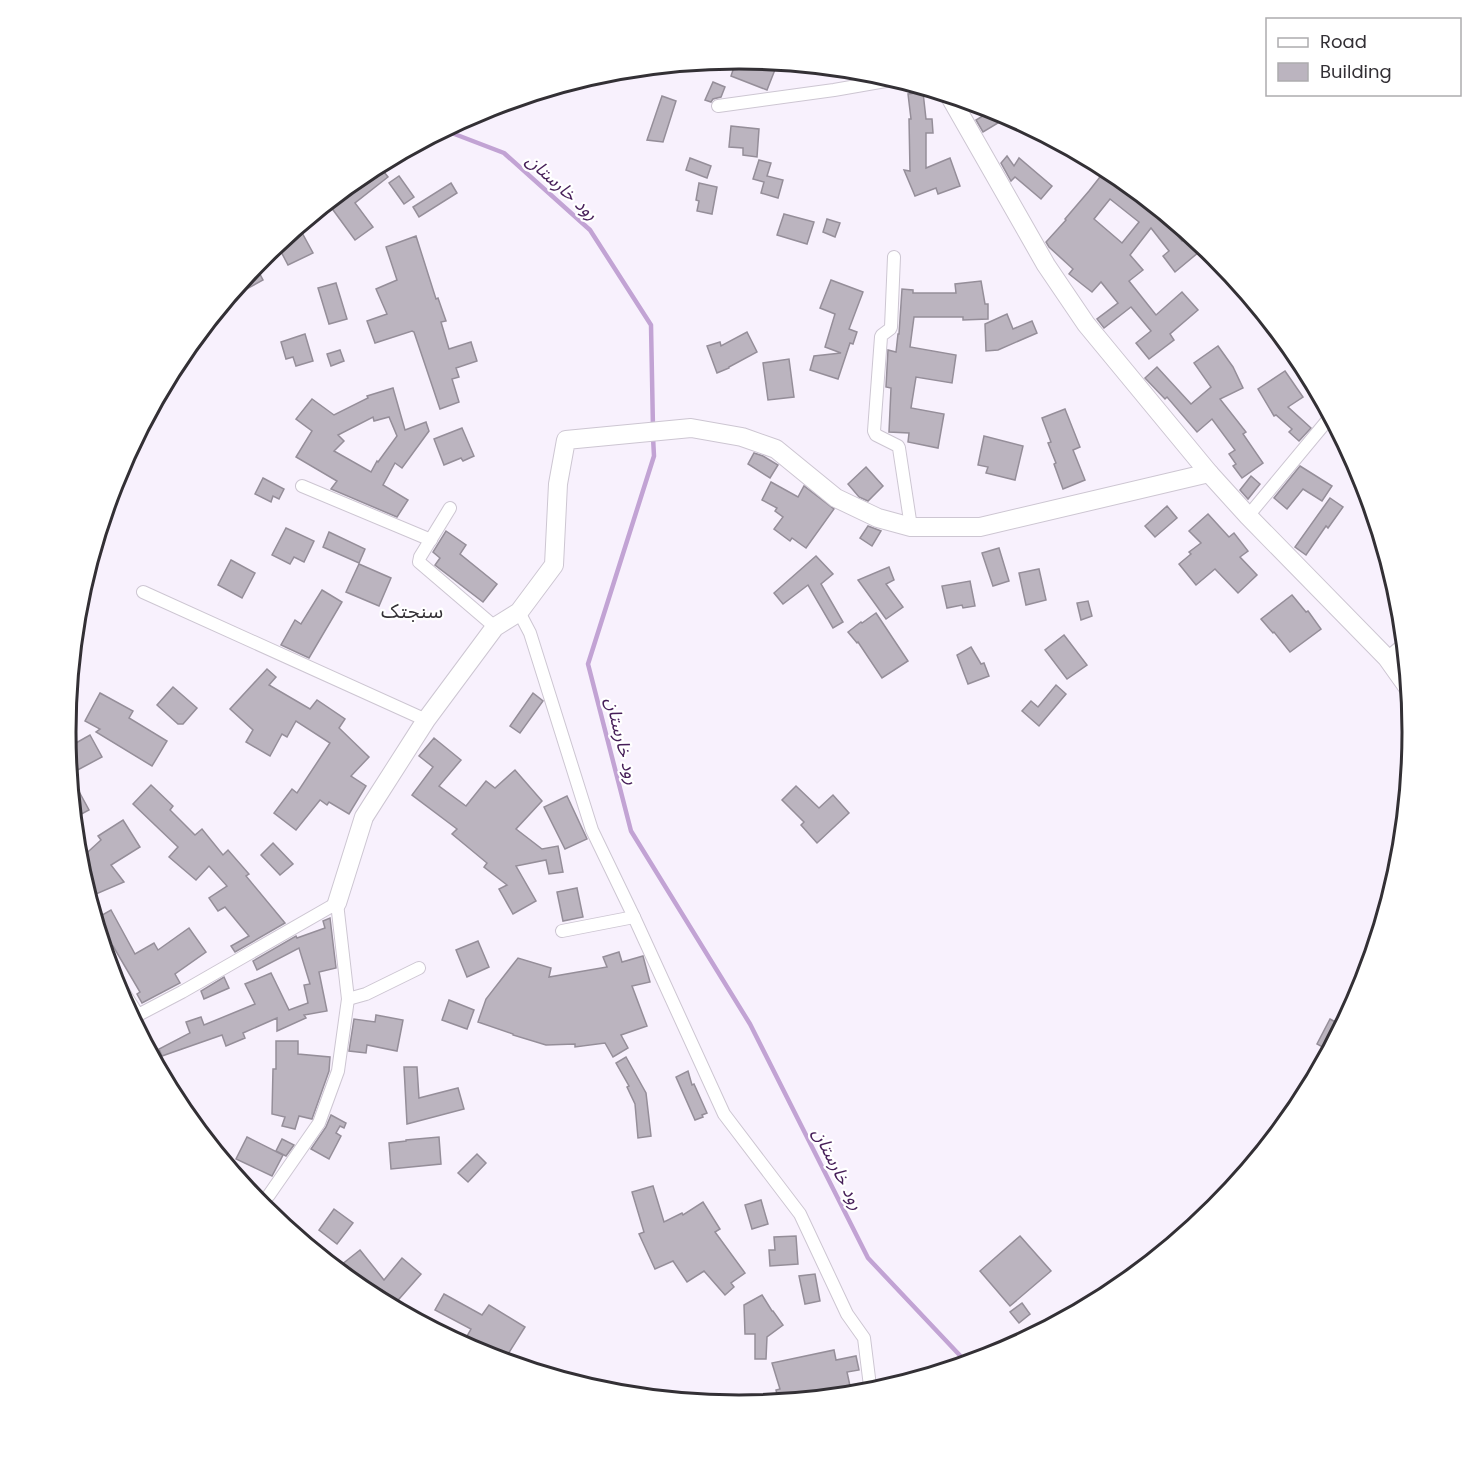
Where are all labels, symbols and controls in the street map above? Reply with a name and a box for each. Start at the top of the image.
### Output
legend [1266,18,1461,96]
text: Road [1320,29,1367,54]
text: Building [1320,59,1392,84]
water label: رود خارستان [521,148,604,226]
district label: سنجتک [381,597,443,625]
water label: رود خارستان [600,695,645,787]
water label: رود خارستان [807,1123,870,1214]

